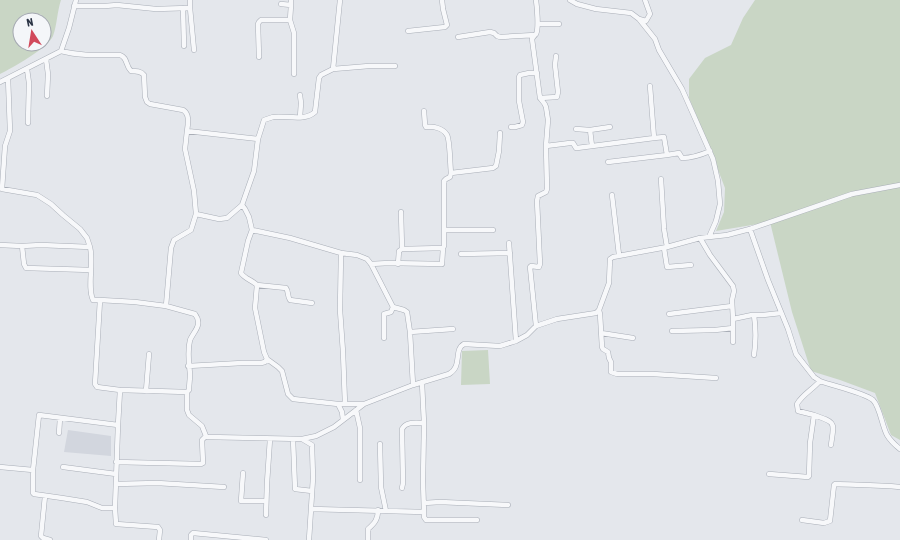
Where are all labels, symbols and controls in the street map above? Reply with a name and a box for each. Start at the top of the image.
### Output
north arrow [12,12,52,52]
text: N [25,16,34,29]

